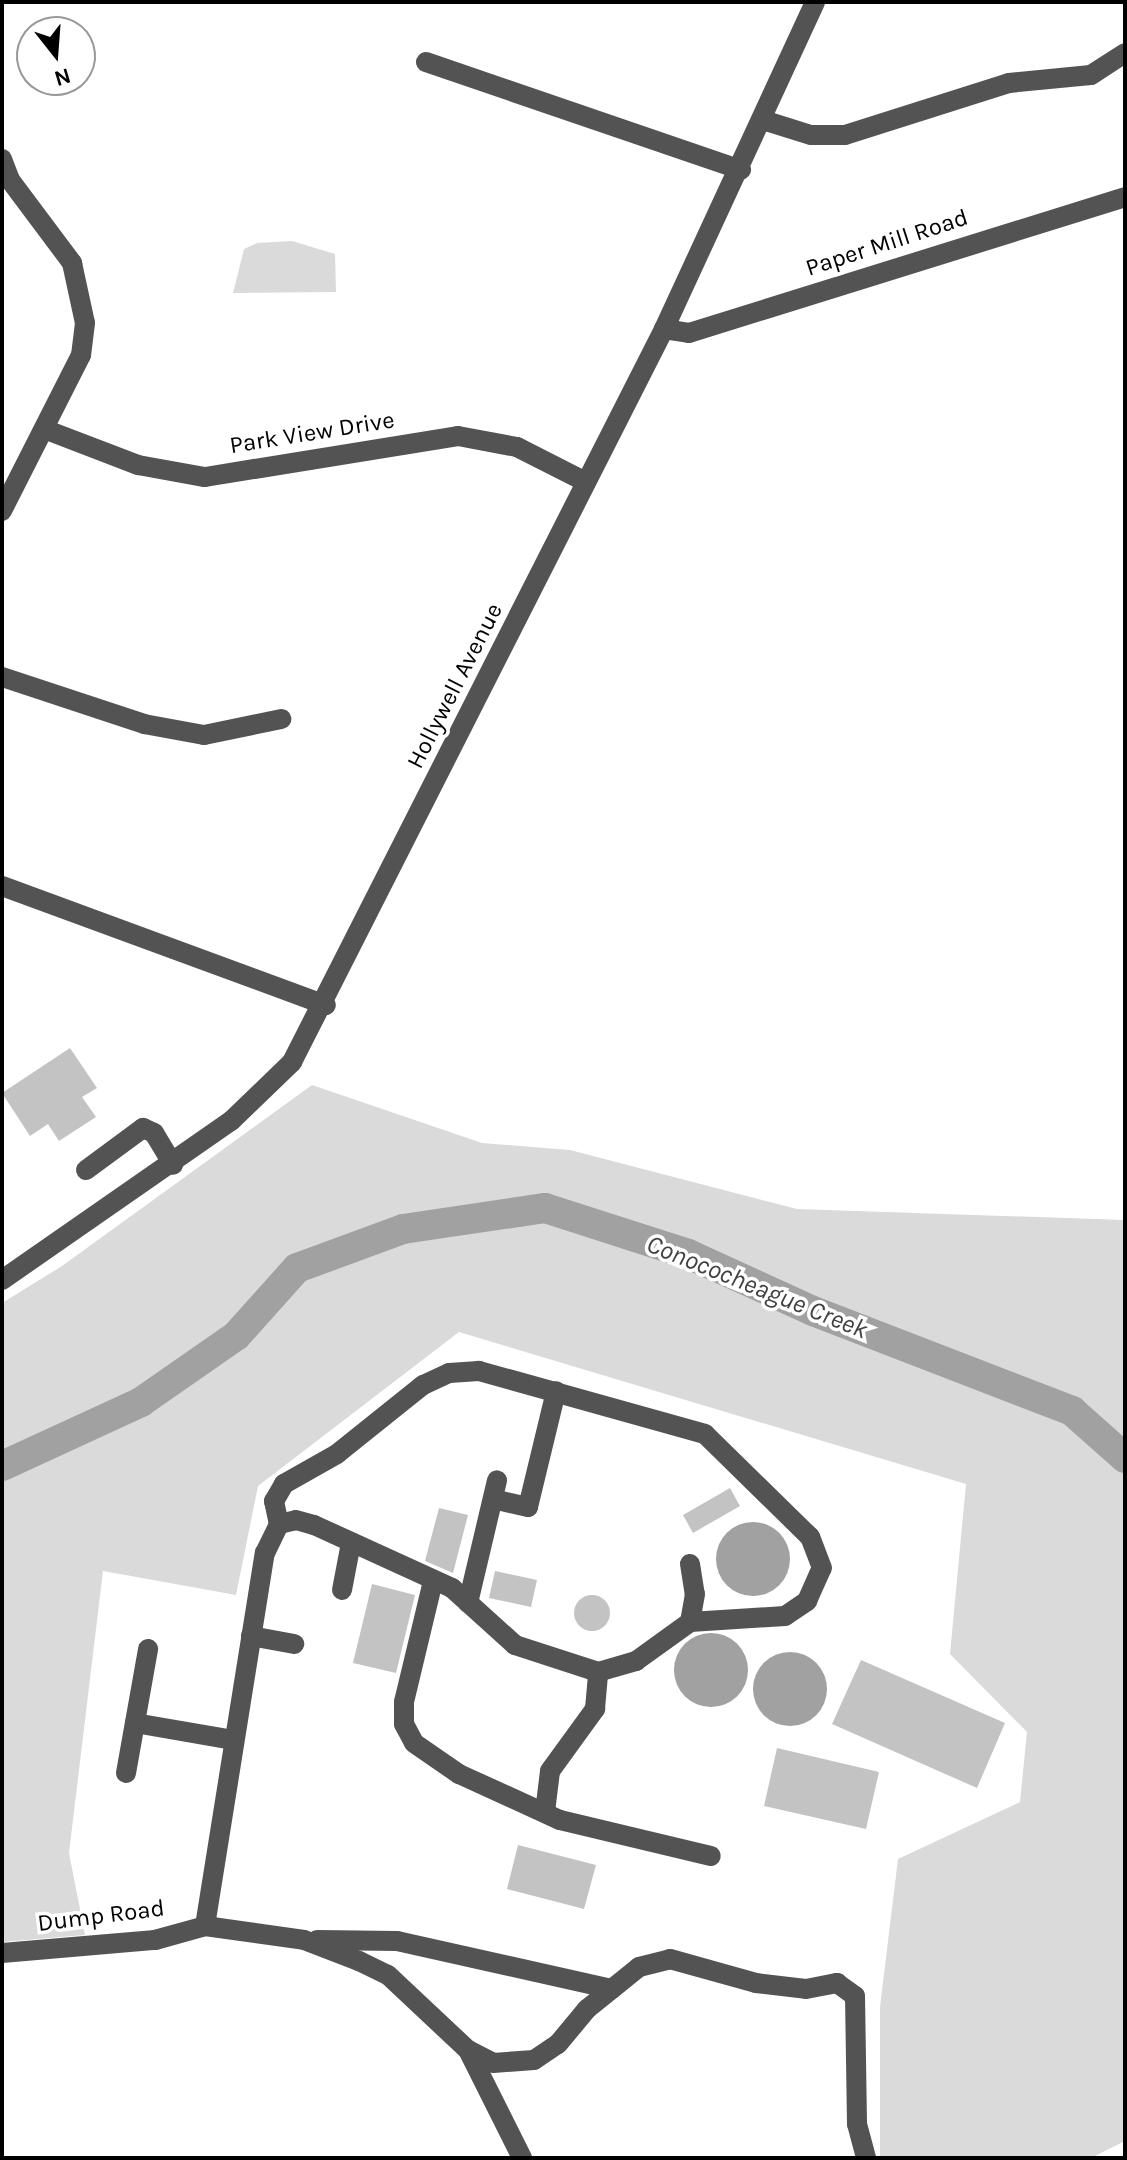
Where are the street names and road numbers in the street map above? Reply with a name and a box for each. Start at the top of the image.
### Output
street label: Paper Mill Road [802,203,972,283]
street label: Park View Drive [228,406,396,460]
street label: Hollywell Avenue [401,599,509,773]
street label: Dump Road [36,1894,166,1938]

